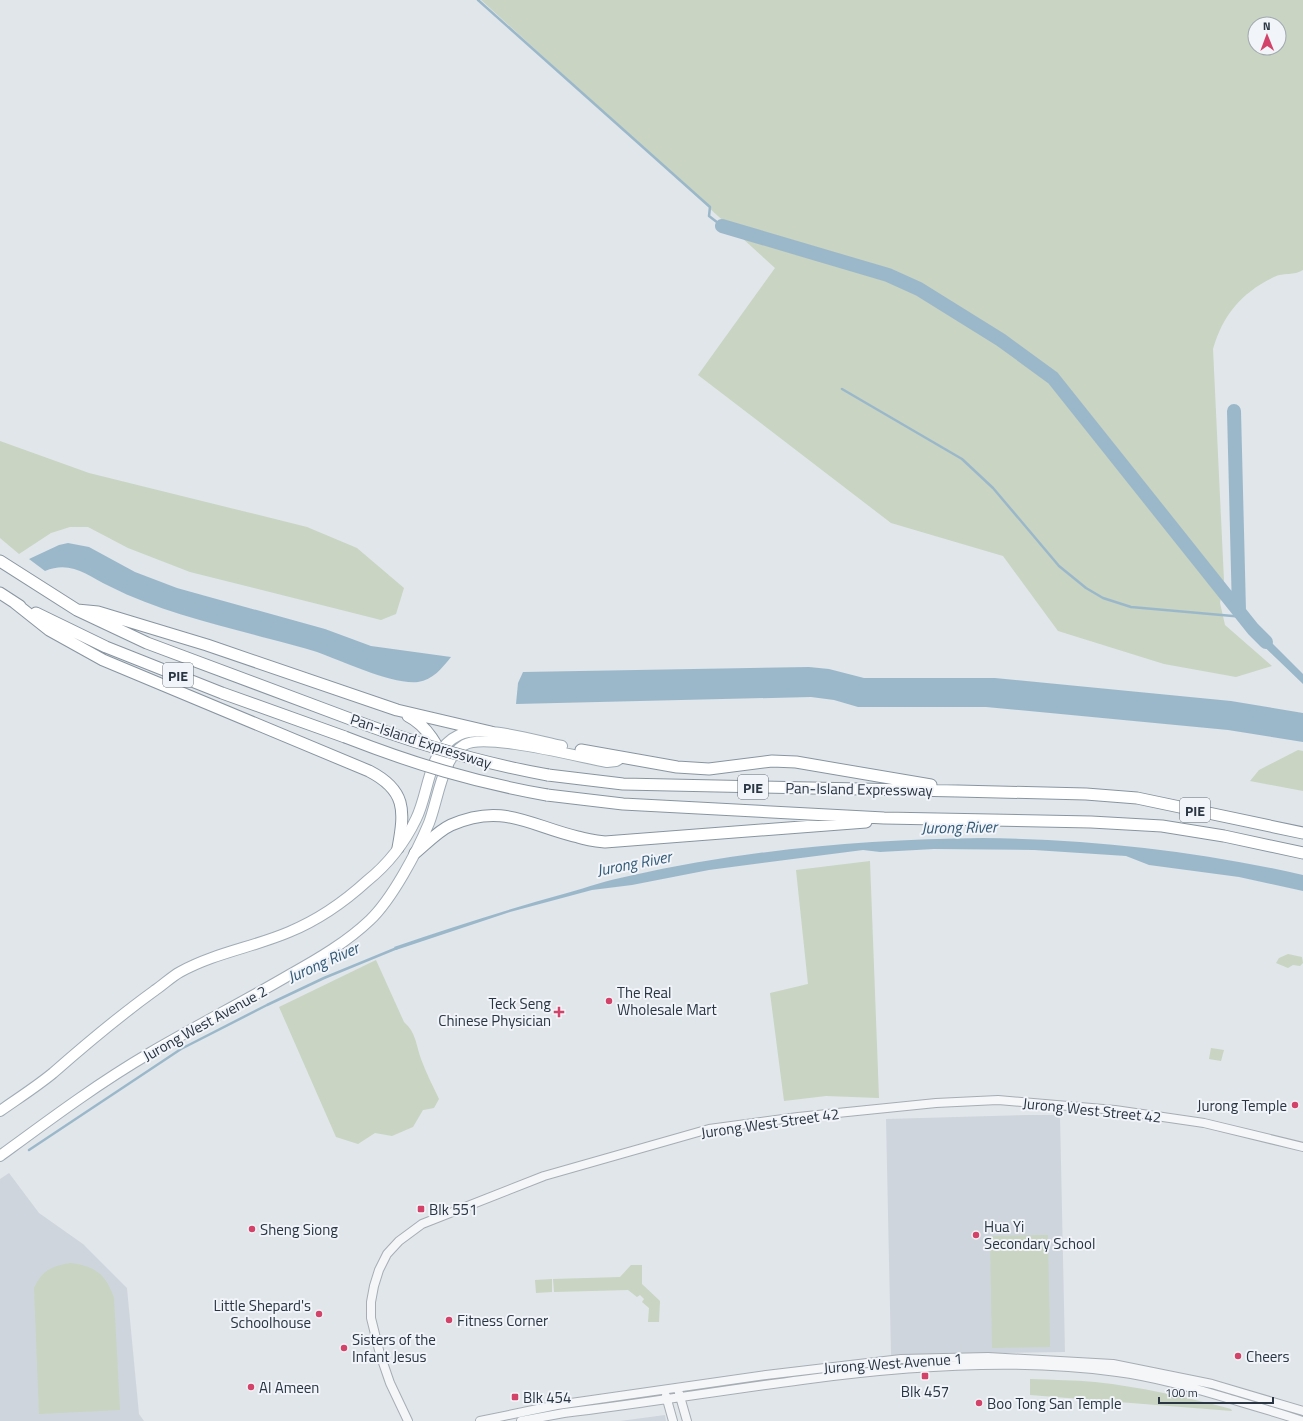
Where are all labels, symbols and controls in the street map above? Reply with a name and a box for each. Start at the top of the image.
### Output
north arrow [1247,16,1287,56]
text: N [1263,18,1271,34]
road number: PIE [163,663,193,687]
street label: Pan-Island Expressway [347,707,495,775]
road number: PIE [738,775,768,799]
street label: Pan-Island Expressway [785,776,933,802]
road number: PIE [1180,798,1210,822]
water label: Jurong River [921,814,999,840]
water label: Jurong River [595,844,675,882]
water label: Jurong River [284,935,364,988]
street label: Jurong West Avenue 2 [139,979,271,1067]
place label: The Real Wholesale Mart [617,981,717,1021]
place label: Teck Seng Chinese Physician [438,992,551,1032]
marker: The Real Wholesale Mart [604,996,614,1006]
marker: Teck Seng Chinese Physician [554,1007,564,1017]
street label: Jurong West Street 42 [1022,1091,1162,1129]
place label: Jurong Temple [1197,1094,1287,1117]
marker: Jurong Temple [1290,1100,1300,1110]
street label: Jurong West Street 42 [699,1102,841,1144]
place label: Blk 551 [429,1198,477,1221]
marker: Blk 551 [416,1204,426,1214]
place label: Hua Yi Secondary School [984,1215,1095,1255]
place label: Sheng Siong [260,1218,338,1241]
marker: Sheng Siong [247,1224,257,1234]
marker: Hua Yi Secondary School [971,1230,981,1240]
place label: Little Shepard's Schoolhouse [214,1294,311,1334]
marker: Little Shepard's Schoolhouse [314,1309,324,1319]
place label: Fitness Corner [457,1309,548,1332]
marker: Fitness Corner [444,1315,454,1325]
place label: Sisters of the Infant Jesus [352,1328,436,1368]
marker: Sisters of the Infant Jesus [339,1343,349,1353]
place label: Cheers [1246,1345,1290,1368]
street label: Jurong West Avenue 1 [823,1347,963,1379]
marker: Cheers [1233,1351,1243,1361]
marker: Blk 457 [920,1371,930,1381]
place label: Al Ameen [259,1376,319,1399]
scale bar [1159,1379,1273,1405]
place label: Blk 457 [901,1380,949,1403]
marker: Al Ameen [246,1382,256,1392]
text: 100 m [1165,1383,1198,1402]
place label: Blk 454 [523,1386,571,1409]
marker: Blk 454 [510,1392,520,1402]
place label: Boo Tong San Temple [987,1392,1121,1415]
marker: Boo Tong San Temple [974,1398,984,1408]

